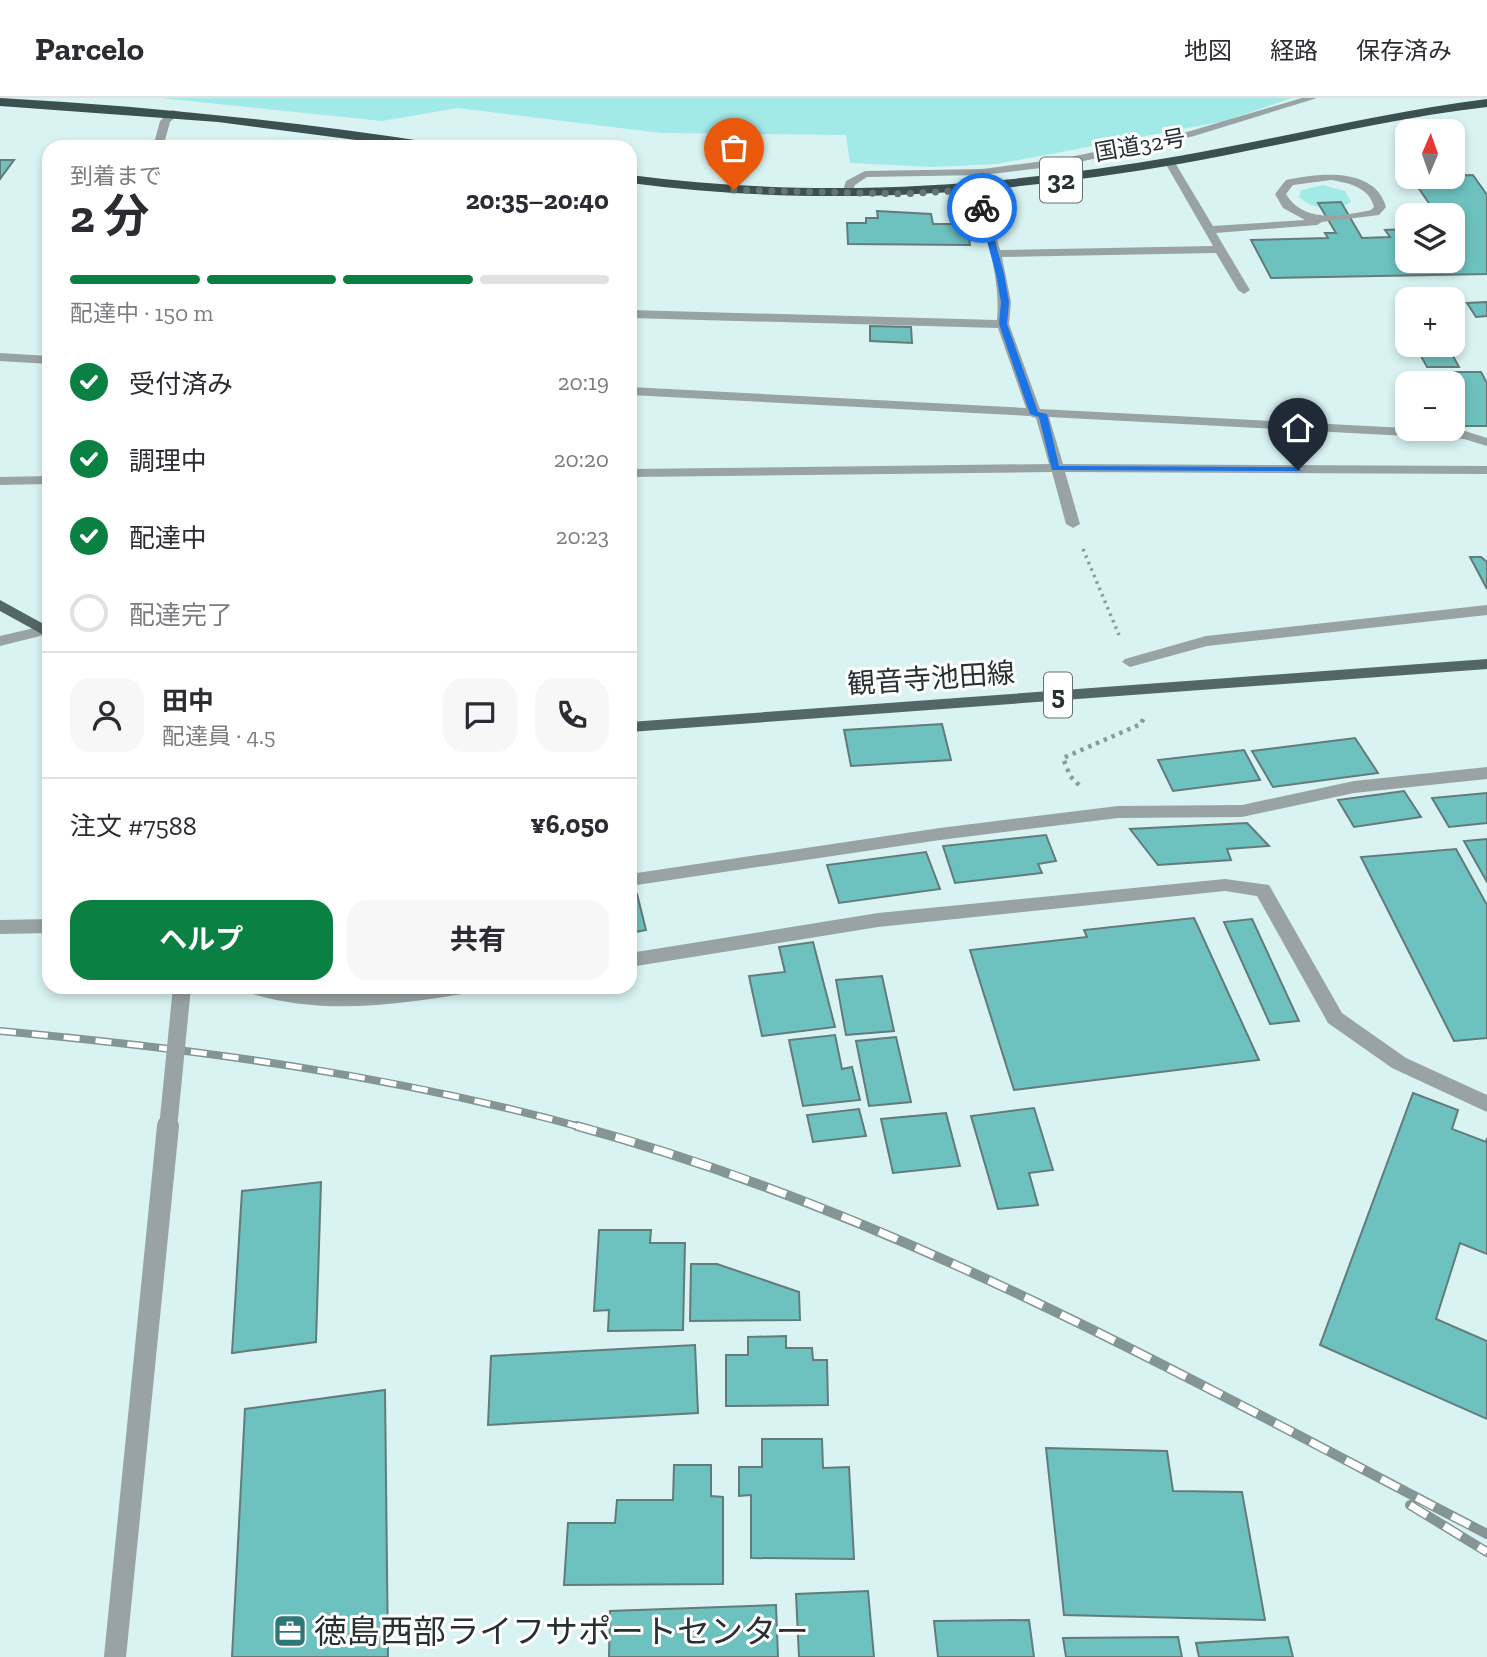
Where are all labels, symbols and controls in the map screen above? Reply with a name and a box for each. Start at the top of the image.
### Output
text: Parcelo [35,29,144,68]
text: 地図 [1184,36,1232,65]
text: 経路 [1270,36,1318,65]
text: 保存済み [1356,36,1452,65]
pin [704,118,764,190]
north arrow [1395,119,1465,189]
map controls [1395,119,1465,441]
street label: 国道32号 [1092,123,1188,167]
icon: bag [715,129,753,167]
road number: 32 [1040,158,1082,202]
text: 到着まで [70,162,162,190]
courier [947,173,1017,243]
text: 20:35–20:40 [466,184,609,216]
text: 2 分 [70,189,149,244]
icon: bike [963,189,1001,227]
button: layers [1395,203,1465,273]
button: + [1395,287,1465,357]
text: 配達中 · 150 m [70,299,213,327]
icon: check [70,363,108,401]
text: 受付済み [129,368,233,400]
text: 20:19 [558,368,609,396]
button: − [1395,371,1465,441]
pin [1268,398,1328,470]
icon: home [1279,409,1317,447]
icon: check [70,440,108,478]
text: 調理中 [129,445,207,477]
text: 20:20 [554,445,609,473]
icon: check [70,517,108,555]
text: 配達中 [129,522,207,554]
text: 20:23 [556,522,609,550]
text: 配達完了 [129,599,233,631]
street label: 観音寺池田線 [846,656,1016,701]
road number: 5 [1044,673,1072,718]
button: person [70,678,144,752]
button: chat [443,678,517,752]
button: phone [535,678,609,752]
text: 田中 [162,685,214,717]
text: 配達員 · 4.5 [162,722,276,750]
text: ¥6,050 [530,808,609,840]
text: 注文 #7588 [70,810,197,842]
button: ヘルプ [70,900,333,980]
button: 共有 [347,900,609,980]
office icon: 徳島西部ライフサポートセンター [271,1612,309,1650]
place label: 徳島西部ライフサポートセンター [314,1612,809,1651]

